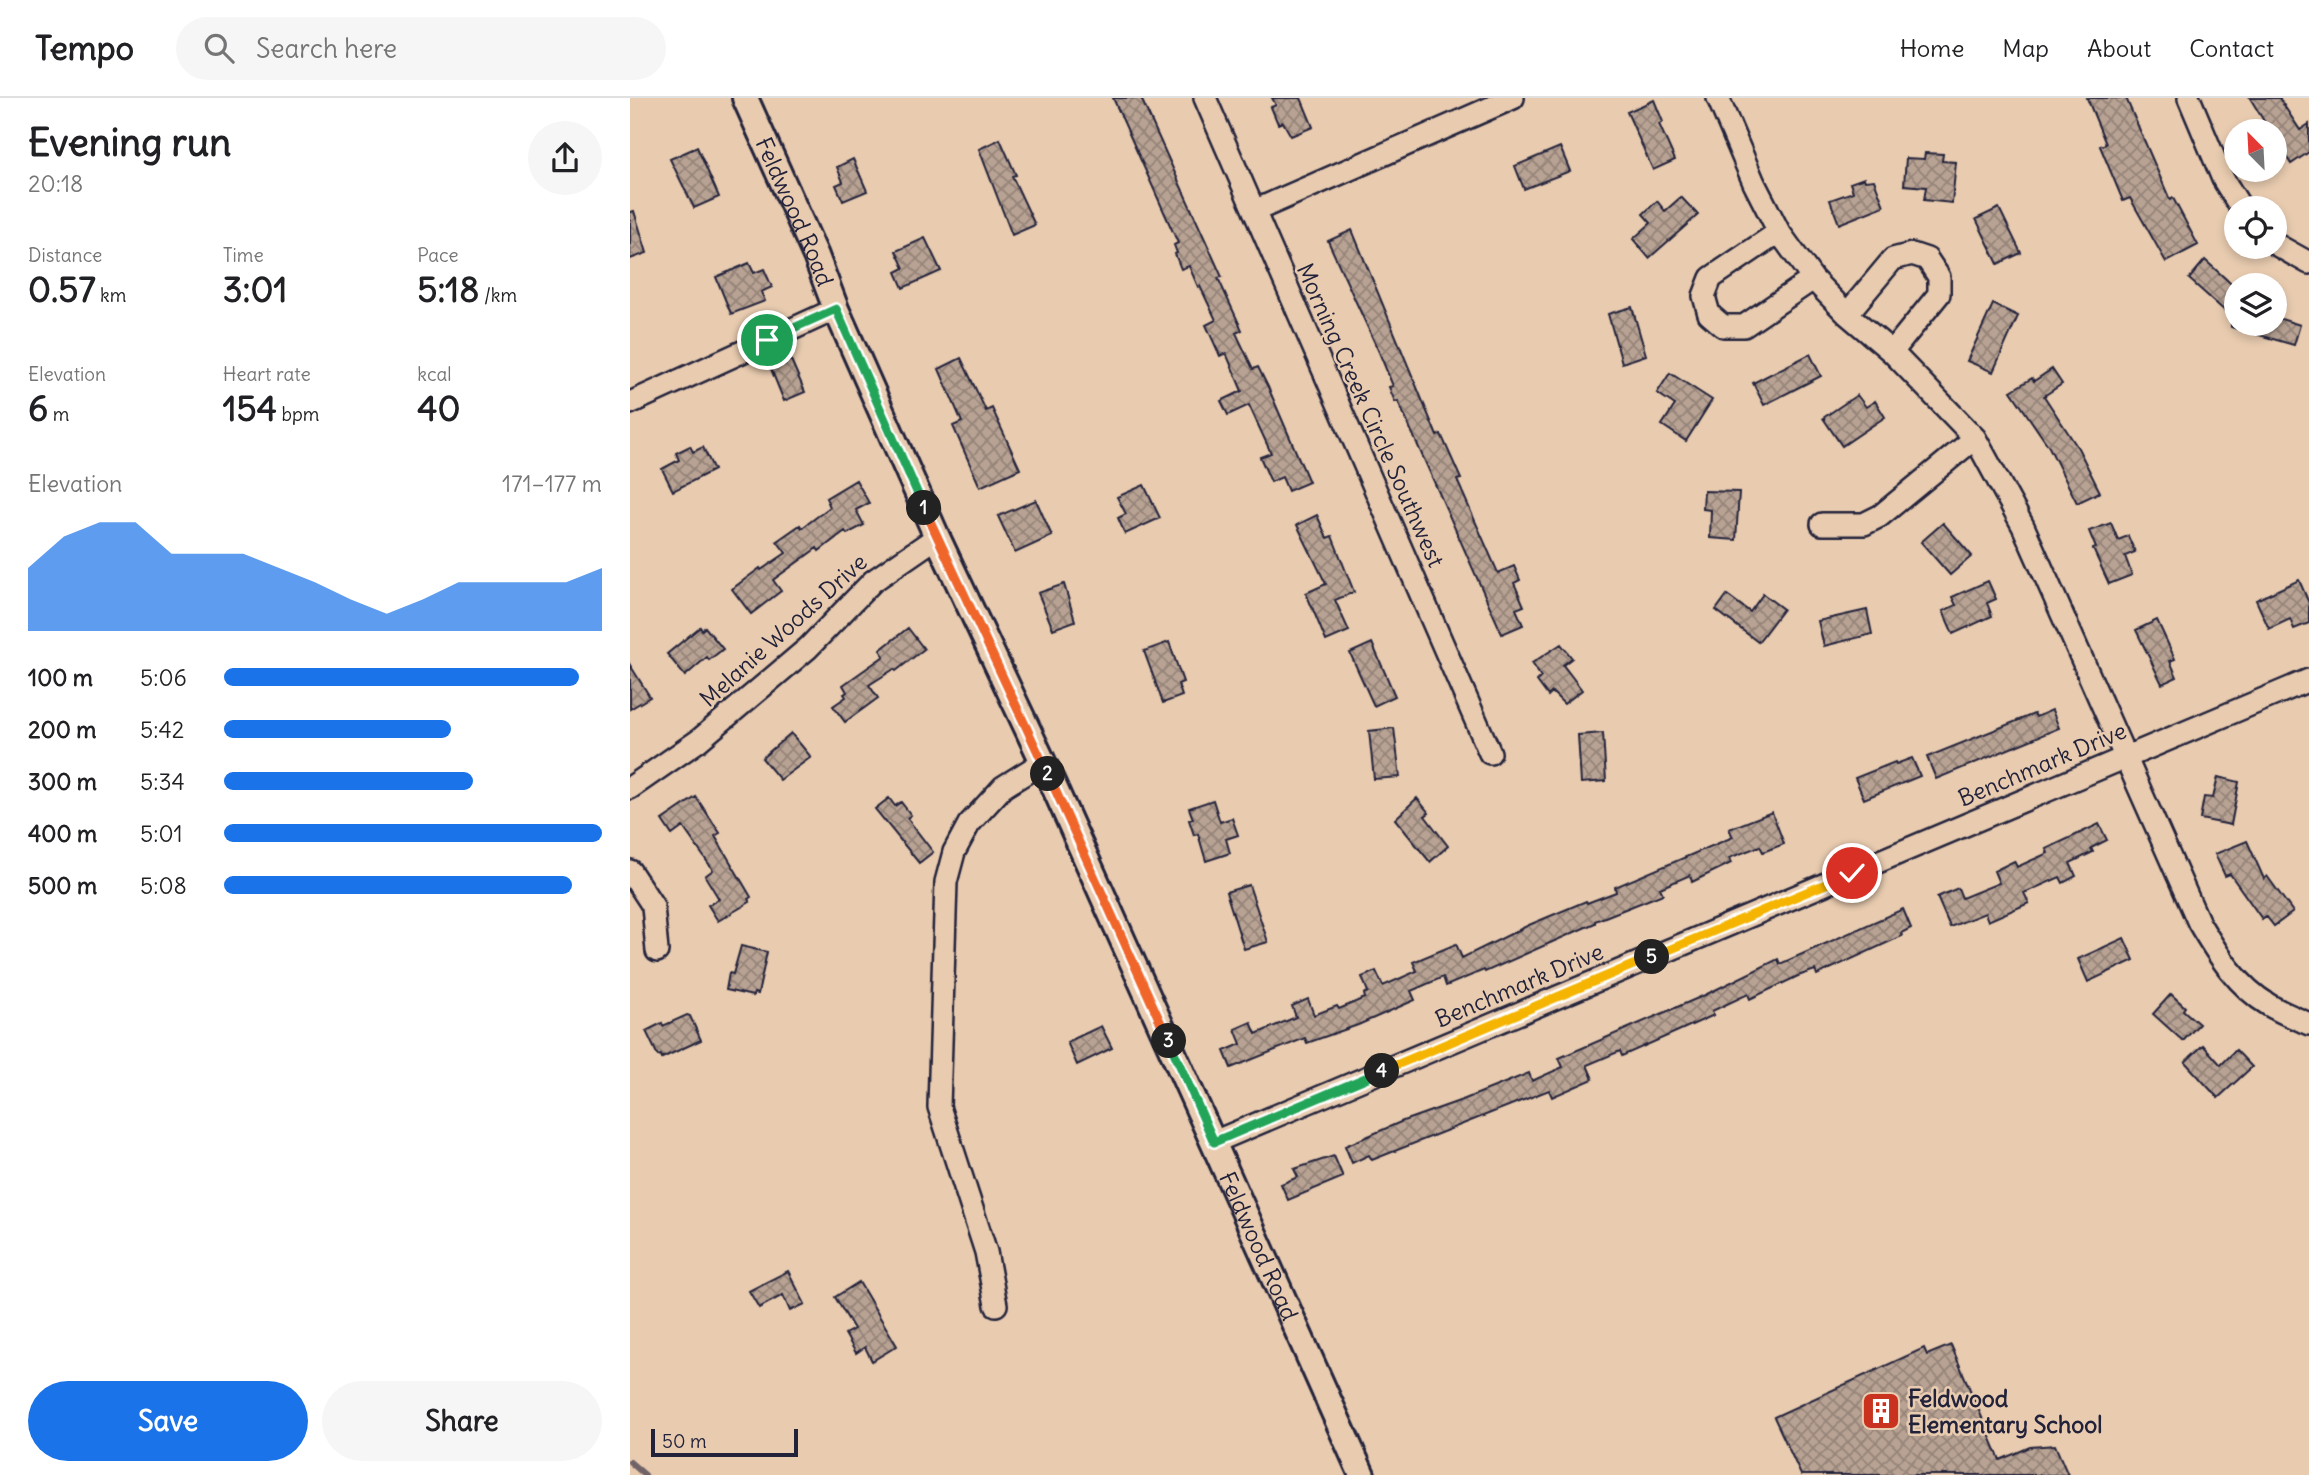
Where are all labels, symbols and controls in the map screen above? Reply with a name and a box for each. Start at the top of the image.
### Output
search box [176,17,666,80]
text: Tempo [35,27,134,69]
icon: search [200,29,238,67]
text: Search here [256,32,397,65]
text: Home [1900,33,1964,63]
text: Map [2002,33,2049,63]
text: About [2087,33,2151,63]
text: Contact [2189,33,2274,63]
text: Evening run [28,119,231,166]
north arrow [2224,119,2287,182]
map controls [2224,119,2287,336]
button: share [528,121,602,195]
street label: Feldwood Road [750,132,840,290]
text: 20:18 [28,169,83,198]
button: locate [2224,196,2287,259]
text: Distance [28,243,102,267]
text: Time [223,243,264,267]
text: Pace [417,243,459,267]
street label: Morning Creek Circle Southwest [1291,259,1451,572]
text: 0.57 [28,267,96,311]
text: 3:01 [223,267,287,311]
text: 5:18 [417,267,479,311]
button: layers [2224,273,2287,336]
text: km [96,283,126,307]
text: /km [479,283,517,307]
pin [737,310,797,370]
icon: arrive [748,321,786,359]
text: Elevation [28,362,106,386]
text: Heart rate [223,362,311,386]
text: kcal [417,362,452,386]
text: 6 [28,386,48,430]
text: 154 [223,386,277,430]
text: 40 [417,386,461,430]
text: m [48,402,69,426]
text: bpm [277,402,319,426]
text: Elevation [28,469,122,498]
text: 171–177 m [502,469,602,498]
pin: 1 [906,490,942,526]
text: 1 [920,495,927,519]
street label: Melanie Woods Drive [693,547,873,713]
text: 100 m [28,663,93,692]
text: 5:06 [140,663,187,692]
text: 200 m [28,715,97,744]
text: 5:42 [140,715,184,744]
street label: Benchmark Drive [1953,715,2131,813]
pin: 2 [1030,756,1066,792]
text: 2 [1042,761,1053,785]
text: 300 m [28,767,97,796]
text: 5:34 [140,767,185,796]
text: 400 m [28,819,97,848]
text: 5:01 [140,819,183,848]
pin [1822,843,1882,903]
icon: check [1833,854,1871,892]
text: 500 m [28,871,97,900]
text: 5:08 [140,871,187,900]
street label: Benchmark Drive [1430,936,1608,1034]
pin: 5 [1634,940,1670,974]
text: 5 [1646,944,1657,968]
pin: 3 [1152,1024,1186,1058]
text: 3 [1163,1028,1174,1052]
pin: 4 [1364,1054,1400,1088]
text: 4 [1376,1058,1387,1082]
street label: Feldwood Road [1214,1167,1305,1325]
button: Save [28,1381,308,1461]
button: Share [322,1381,602,1461]
place label: Feldwood Elementary School [1908,1384,2102,1439]
building icon: Feldwood Elementary School [1860,1390,1902,1432]
scale bar [651,1426,798,1458]
text: 50 m [662,1429,707,1453]

